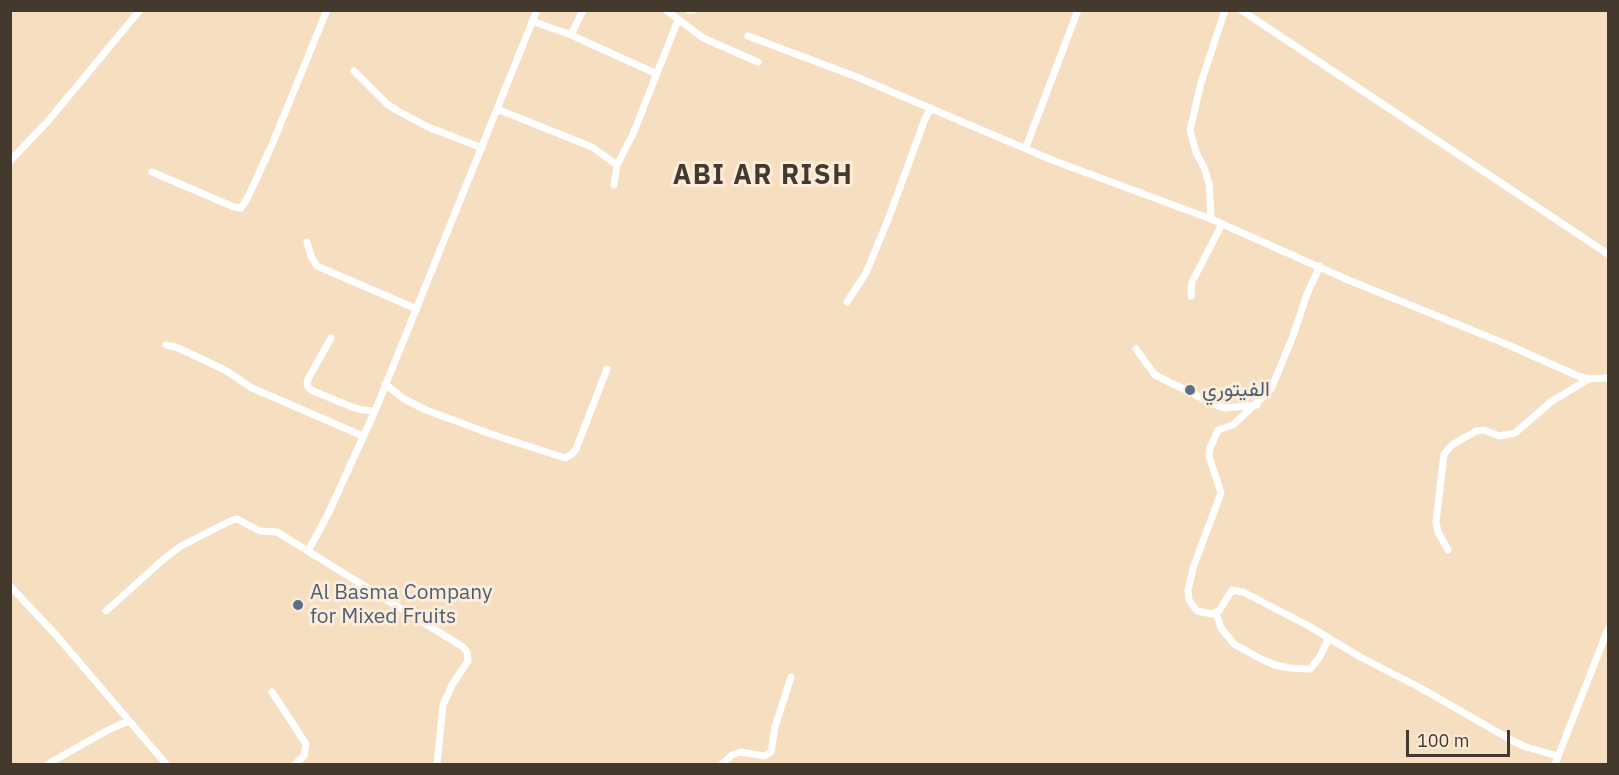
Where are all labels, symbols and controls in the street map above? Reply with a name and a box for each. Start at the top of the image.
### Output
district label: ABI AR RISH [673,160,853,192]
place label: الفيتوري [1202,377,1270,403]
marker: الفيتوري [1183,383,1197,397]
place label: Al Basma Company for Mixed Fruits [310,580,493,630]
marker: Al Basma Company for Mixed Fruits [291,598,305,612]
scale bar [1409,718,1512,756]
text: 100 m [1417,729,1469,752]

